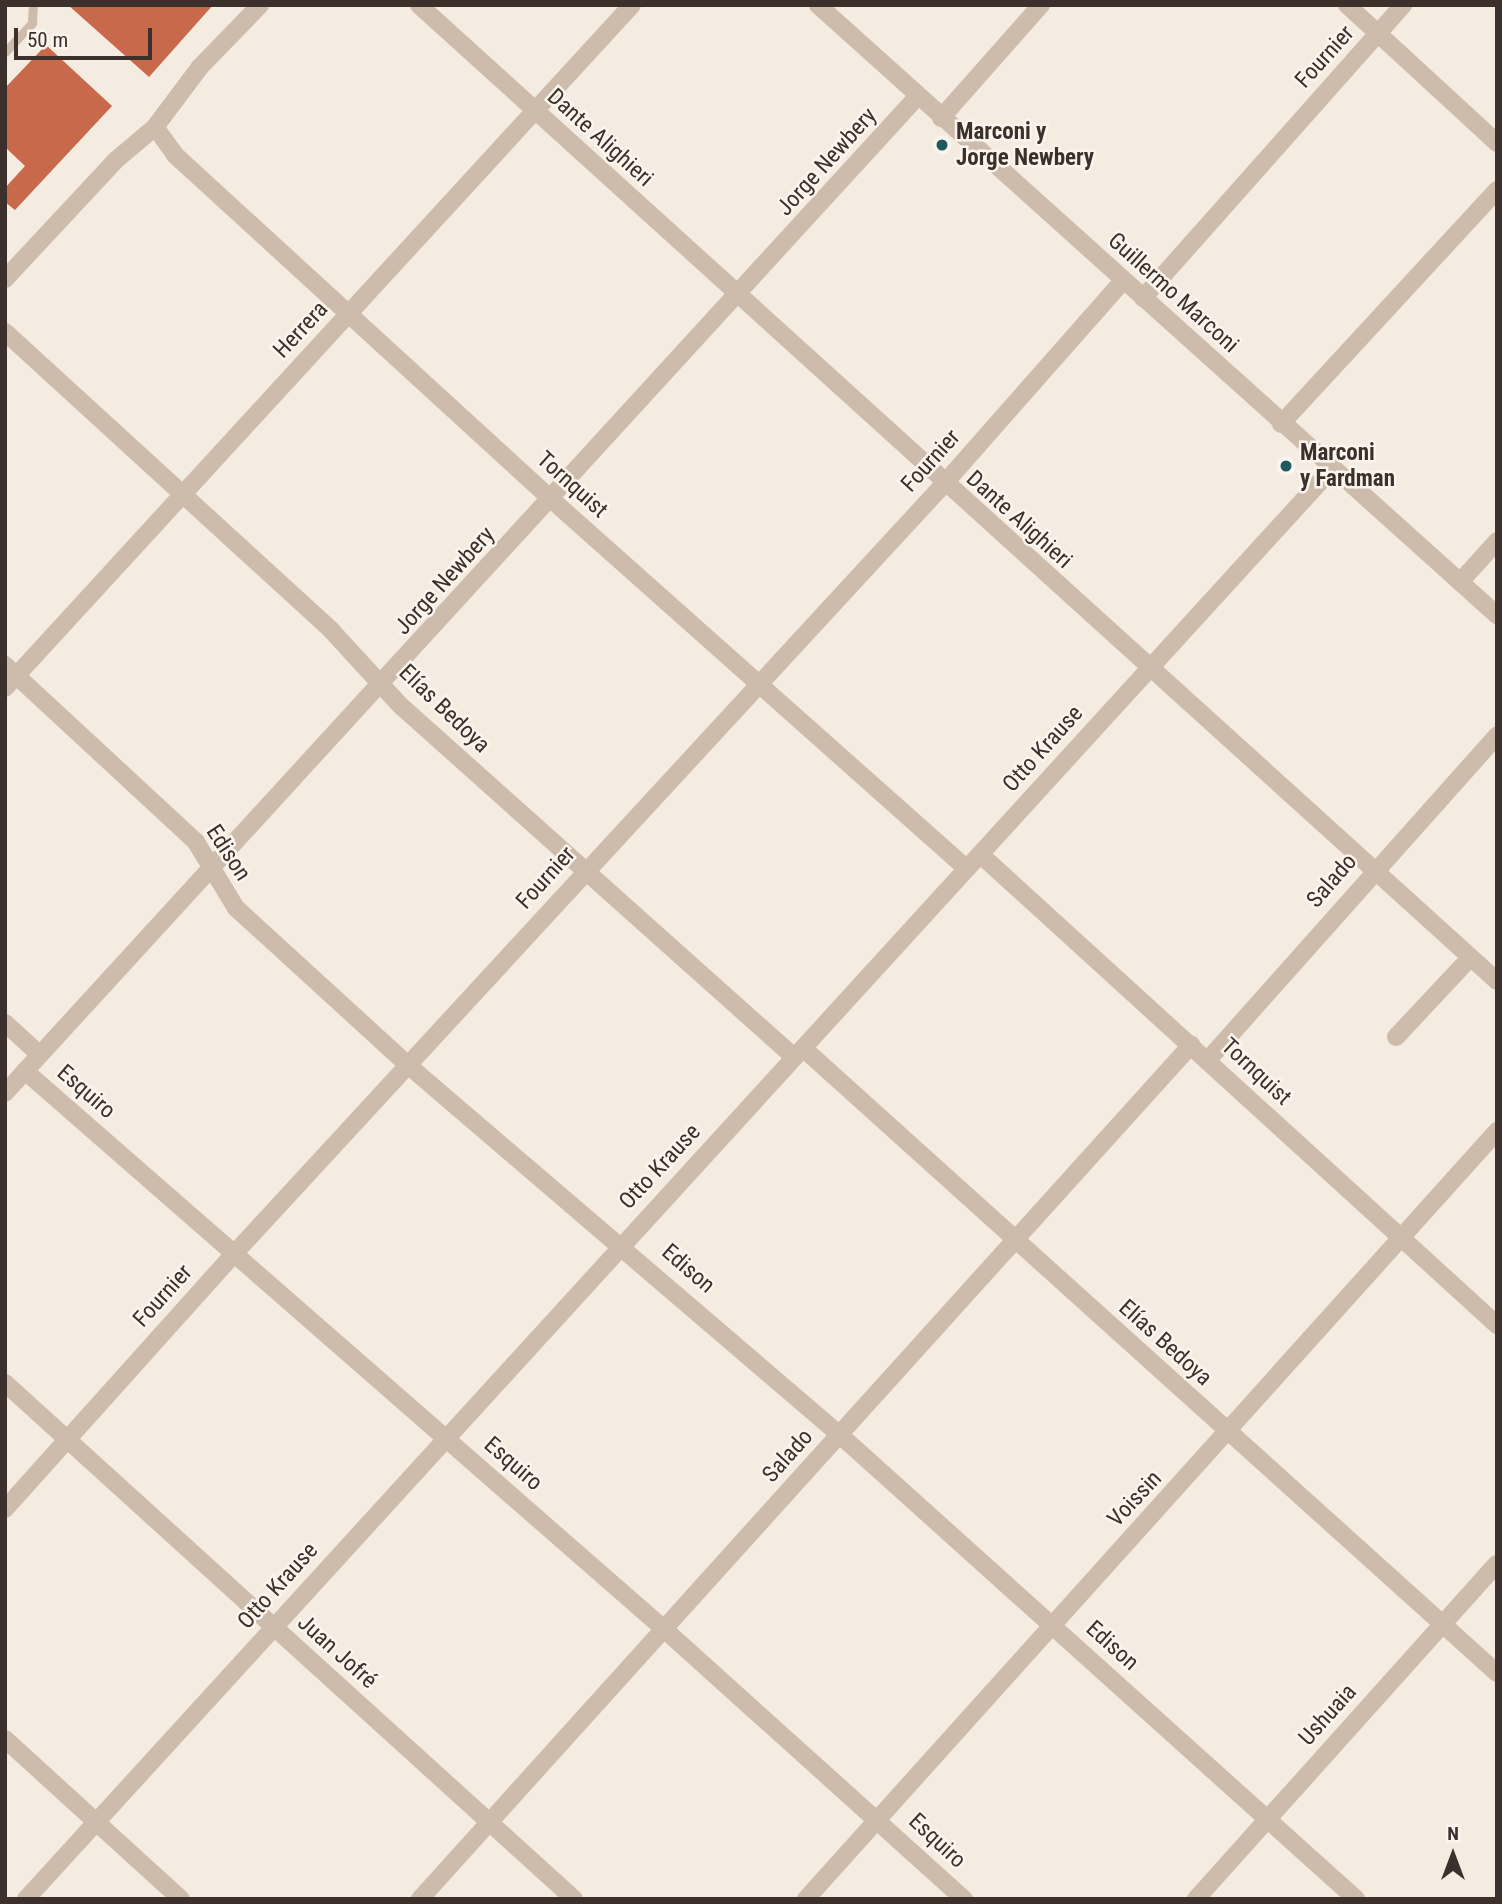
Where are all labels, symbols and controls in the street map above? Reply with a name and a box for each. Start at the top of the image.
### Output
scale bar [18,14,156,58]
street label: Fournier [1290,20,1360,94]
text: 50 m [27,28,68,52]
street label: Dante Alighieri [541,83,659,193]
street label: Jorge Newbery [771,102,883,222]
place label: Marconi y Jorge Newbery [956,118,1094,172]
marker: Marconi y Jorge Newbery [934,137,950,153]
street label: Guillermo Marconi [1102,227,1244,359]
street label: Herrera [268,296,334,364]
street label: Fournier [896,424,966,498]
place label: Marconi y Fardman [1300,439,1395,493]
street label: Tornquist [531,446,613,524]
marker: Marconi y Fardman [1278,458,1294,474]
street label: Dante Alighieri [960,465,1078,575]
street label: Jorge Newbery [389,521,501,641]
street label: Elías Bedoya [393,659,495,759]
street label: Otto Krause [997,700,1089,798]
street label: Edison [200,820,256,886]
street label: Fournier [511,841,581,915]
street label: Salado [1301,848,1363,914]
street label: Tornquist [1215,1033,1297,1111]
street label: Esquiro [51,1059,121,1125]
street label: Otto Krause [614,1119,706,1215]
street label: Edison [656,1239,720,1299]
street label: Fournier [128,1259,198,1333]
street label: Elías Bedoya [1113,1294,1217,1392]
street label: Salado [757,1424,819,1488]
street label: Esquiro [478,1431,548,1497]
street label: Voissin [1102,1465,1168,1533]
street label: Otto Krause [232,1537,324,1635]
street label: Juan Jofré [292,1609,382,1695]
street label: Edison [1080,1615,1144,1677]
street label: Ushuaia [1293,1679,1363,1751]
street label: Esquiro [903,1808,971,1874]
north arrow [1418,1820,1488,1890]
text: N [1447,1822,1459,1845]

